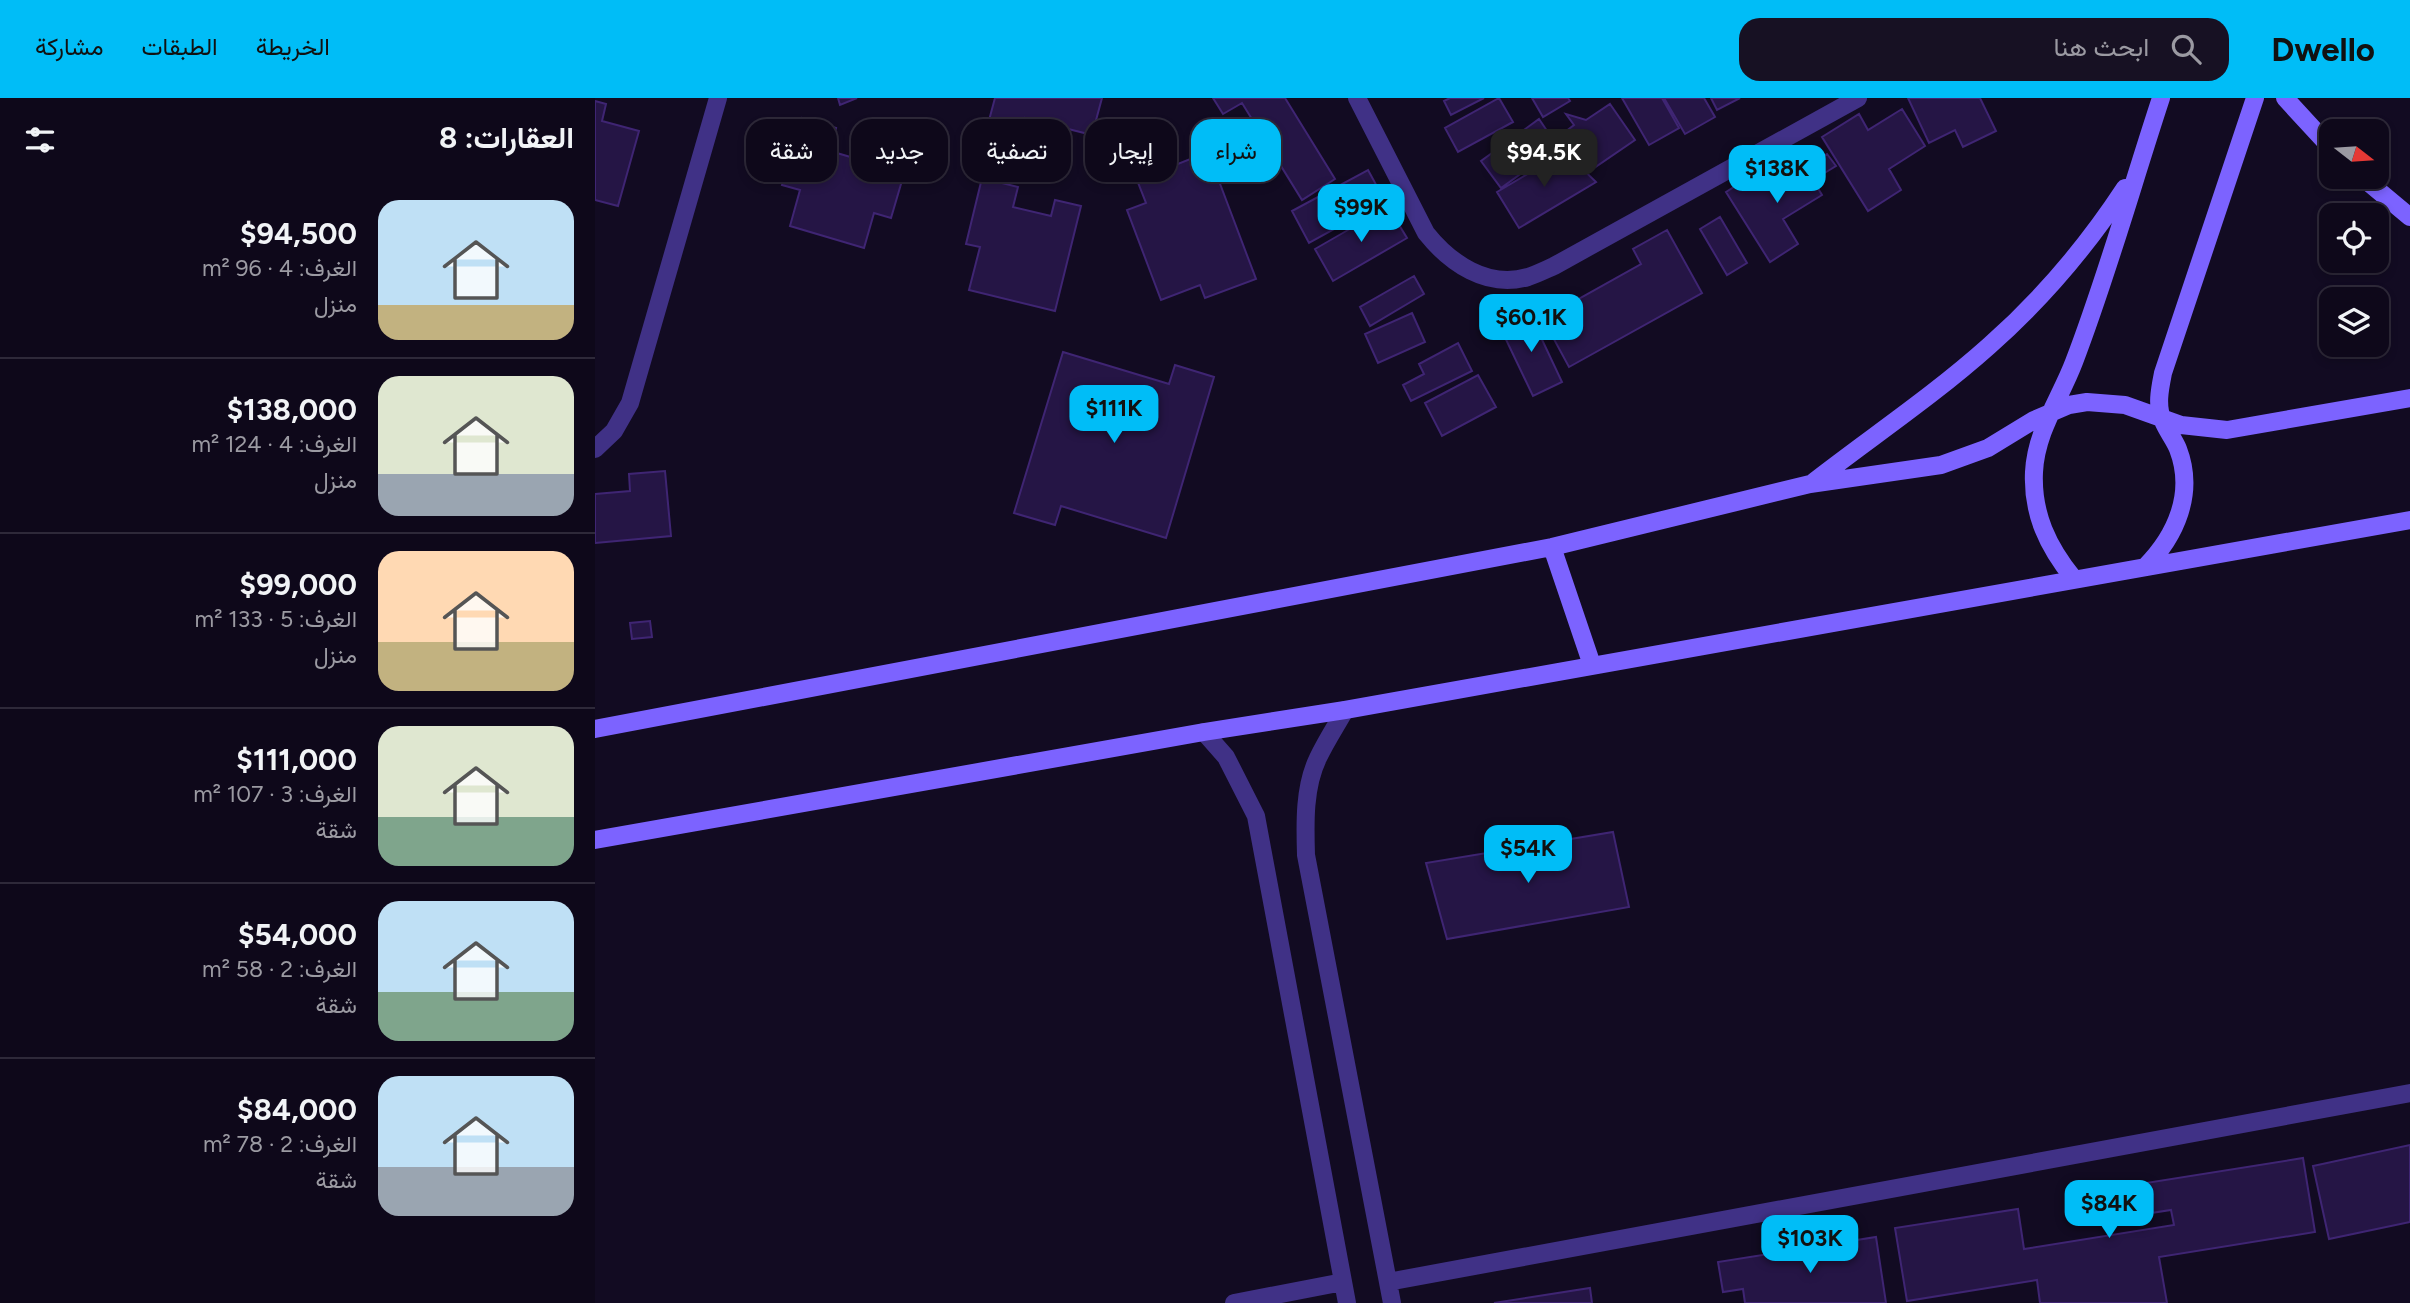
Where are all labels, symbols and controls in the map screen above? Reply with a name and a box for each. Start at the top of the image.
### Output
search box [1739,18,2229,81]
icon: search [2167,30,2205,68]
text: Dwello [2271,30,2375,69]
text: ابحث هنا [2054,31,2149,63]
text: مشاركة [35,32,103,61]
text: الطبقات [141,32,218,61]
text: الخريطة [256,32,330,61]
text: العقارات: 8 [439,119,574,156]
chip: شقة [746,119,837,182]
chip: جديد [851,119,948,182]
chip: تصفية [962,119,1071,182]
chip: إيجار [1085,119,1177,182]
chip: شراء [1191,119,1281,182]
north arrow [2319,119,2389,189]
map controls [2319,119,2389,357]
icon: filters [21,121,59,159]
pin: $94.5K [1487,130,1601,189]
text: $94.5K [1506,138,1582,166]
pin: $138K [1728,146,1826,205]
text: $138K [1745,154,1809,182]
pin: $99K [1320,184,1402,244]
text: $99K [1334,193,1388,221]
button: locate [2319,203,2389,273]
text: $94,500 [240,215,357,252]
icon: home [434,228,518,312]
text: الغرف: 4 · 96 m² [202,254,357,282]
button: layers [2319,287,2389,357]
text: منزل [314,290,357,318]
pin: $60.1K [1474,294,1588,354]
text: $60.1K [1495,303,1567,331]
pin: $111K [1065,386,1163,445]
text: $138,000 [227,391,357,428]
text: $111K [1085,394,1143,422]
icon: home [434,404,518,488]
text: الغرف: 4 · 124 m² [191,430,357,458]
text: منزل [314,466,357,494]
text: $99,000 [240,566,357,603]
icon: home [434,579,518,663]
text: الغرف: 5 · 133 m² [195,605,357,633]
text: منزل [314,641,357,669]
text: $111,000 [236,741,357,778]
icon: home [434,754,518,838]
text: الغرف: 3 · 107 m² [193,780,357,808]
text: شقة [315,816,357,844]
pin: $54K [1487,826,1569,885]
text: $54K [1500,834,1556,862]
text: $54,000 [238,916,357,953]
icon: home [434,929,518,1013]
text: الغرف: 2 · 58 m² [202,955,357,983]
text: شقة [315,991,357,1019]
text: $84,000 [237,1091,357,1128]
icon: home [434,1104,518,1188]
text: الغرف: 2 · 78 m² [203,1130,357,1158]
text: شقة [315,1166,357,1194]
pin: $84K [2068,1180,2150,1240]
text: $84K [2081,1189,2137,1217]
pin: $103K [1761,1216,1859,1275]
text: $103K [1777,1224,1843,1252]

